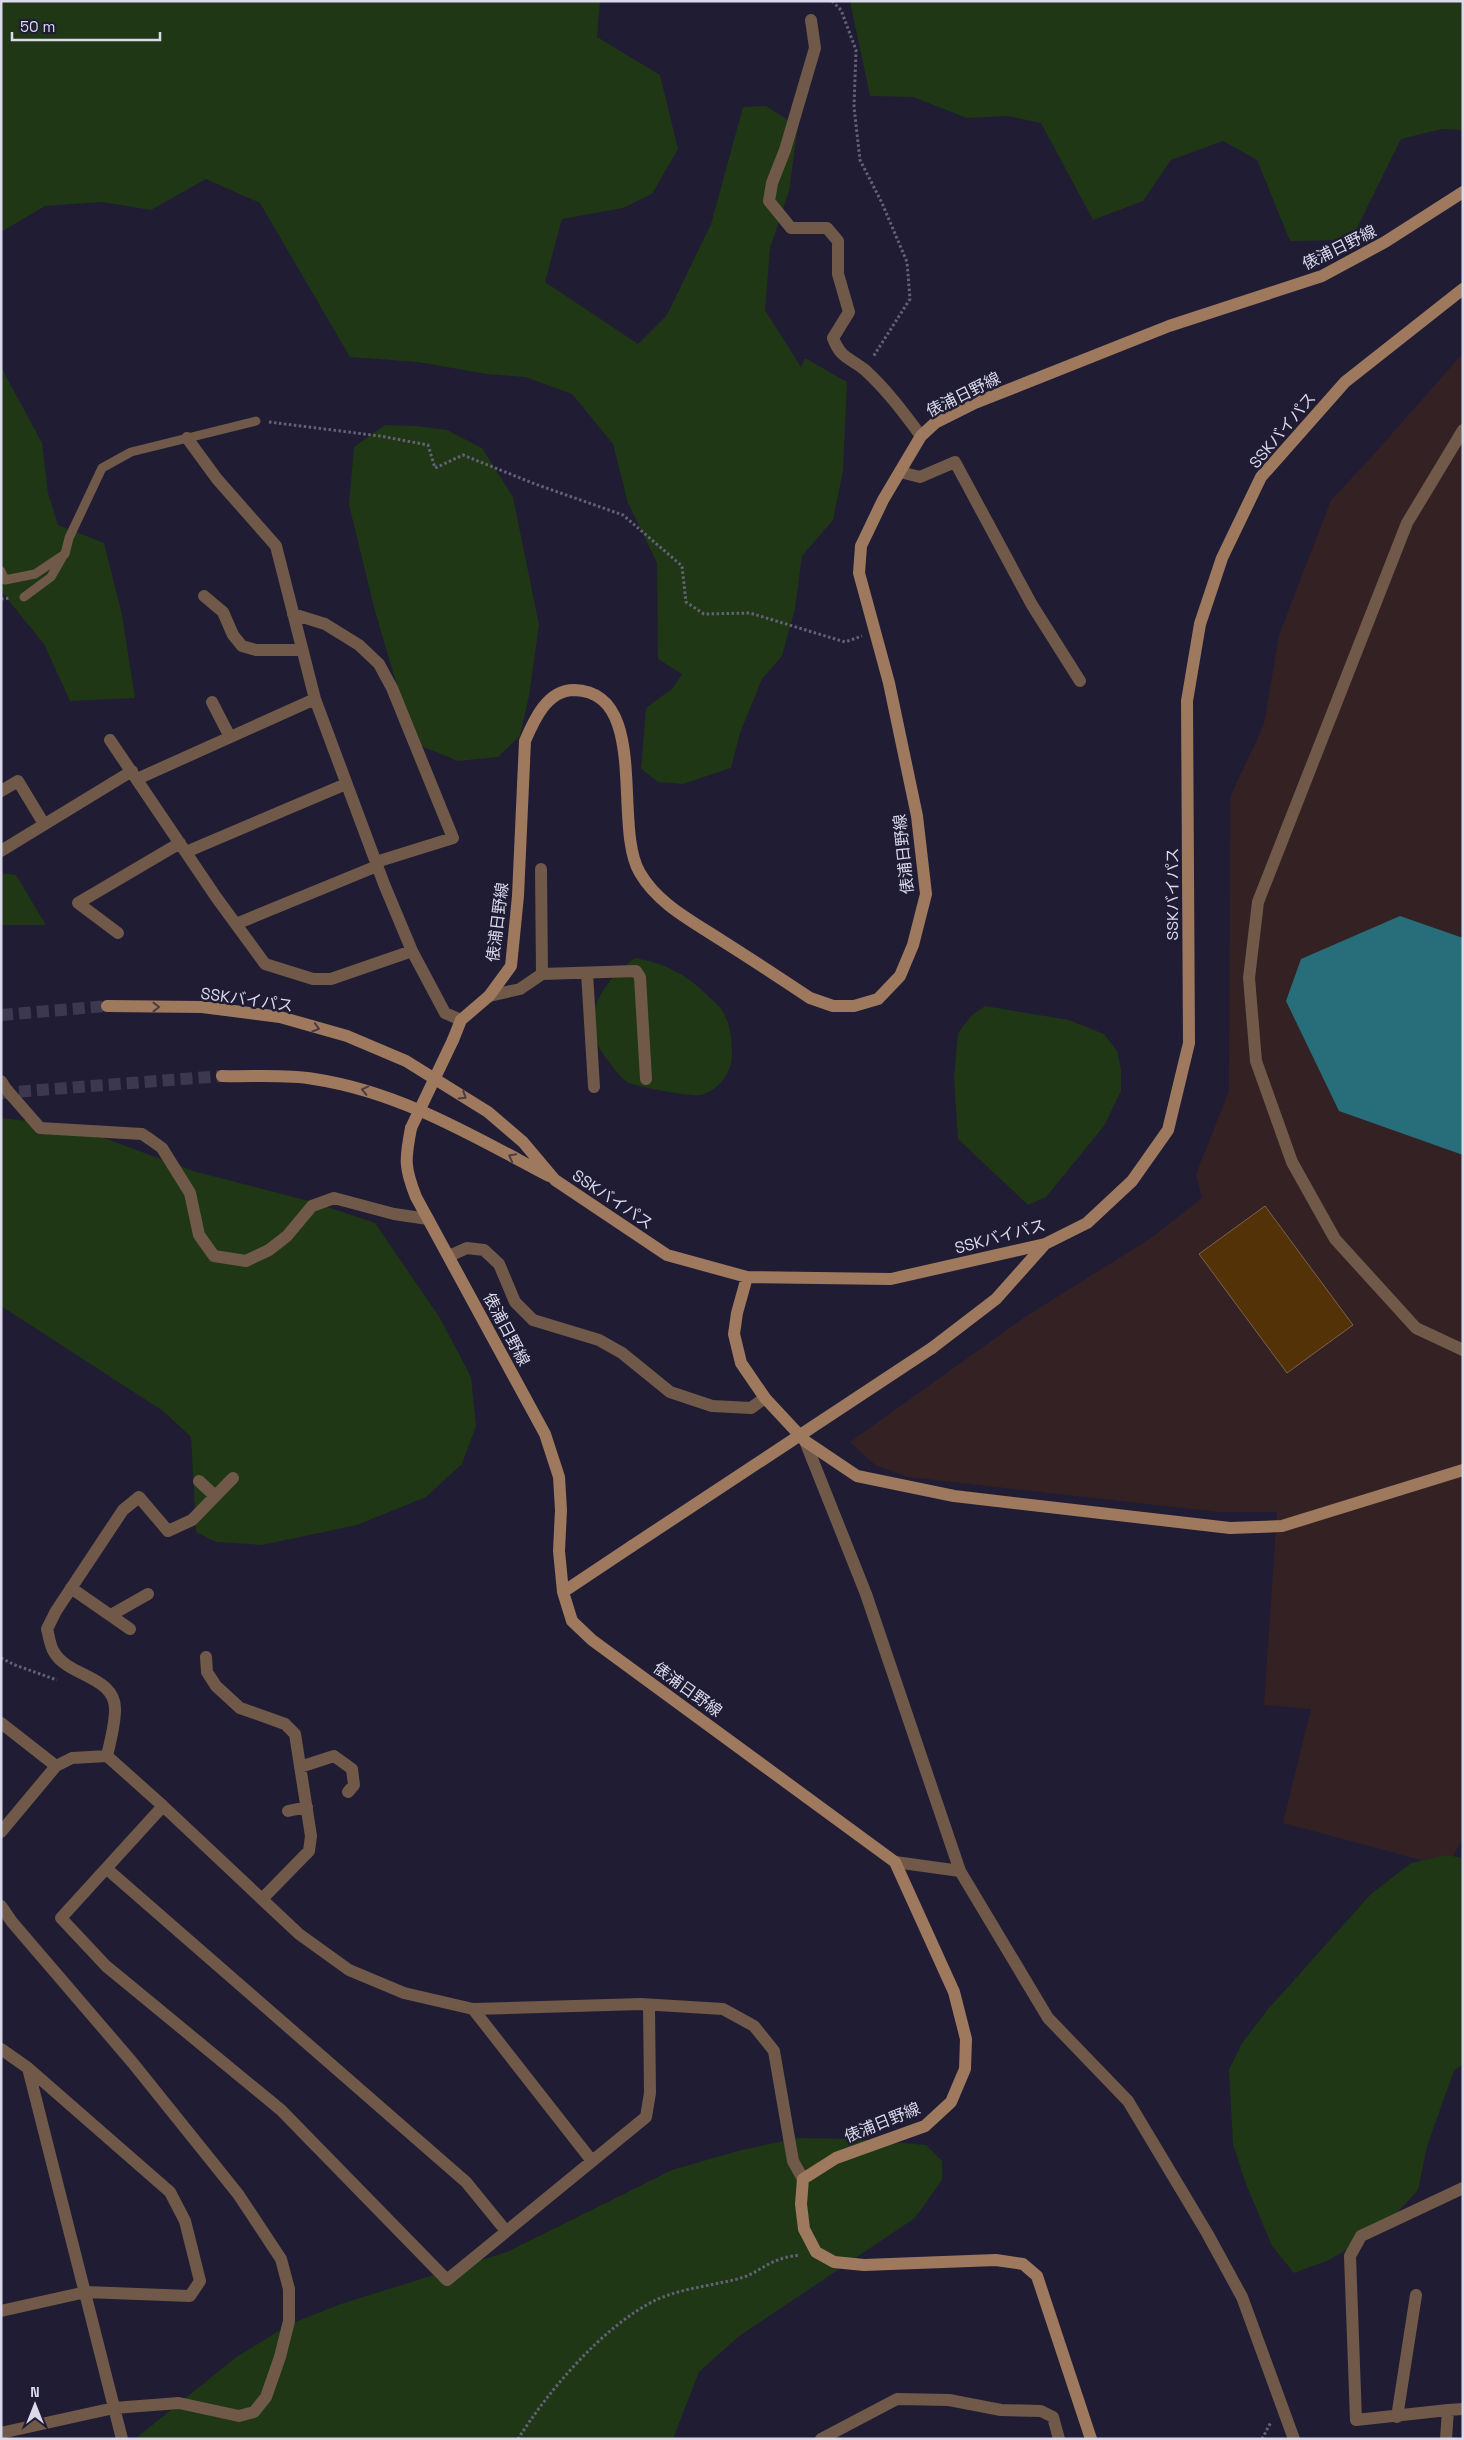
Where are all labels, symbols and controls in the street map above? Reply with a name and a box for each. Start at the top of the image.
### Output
scale bar [12,10,160,42]
text: 50 m [20,17,55,36]
street label: 俵浦日野線 [1299,220,1380,274]
street label: 俵浦日野線 [923,367,1004,421]
street label: SSKバイパス [1244,388,1320,473]
street label: 俵浦日野線 [889,813,918,895]
street label: SSKバイパス [1162,847,1183,941]
street label: 俵浦日野線 [482,881,513,963]
street label: SSKバイパス [199,983,294,1016]
one-way arrow [152,1002,160,1012]
one-way arrow [312,1022,320,1032]
one-way arrow [360,1085,369,1095]
one-way arrow [457,1090,466,1099]
one-way arrow [509,1153,518,1163]
street label: SSKバイパス [568,1165,657,1234]
street label: SSKバイパス [952,1214,1048,1259]
street label: 俵浦日野線 [479,1289,535,1369]
street label: 俵浦日野線 [649,1657,726,1721]
street label: 俵浦日野線 [841,2098,923,2147]
north arrow [10,2380,60,2430]
text: N [30,2383,40,2401]

